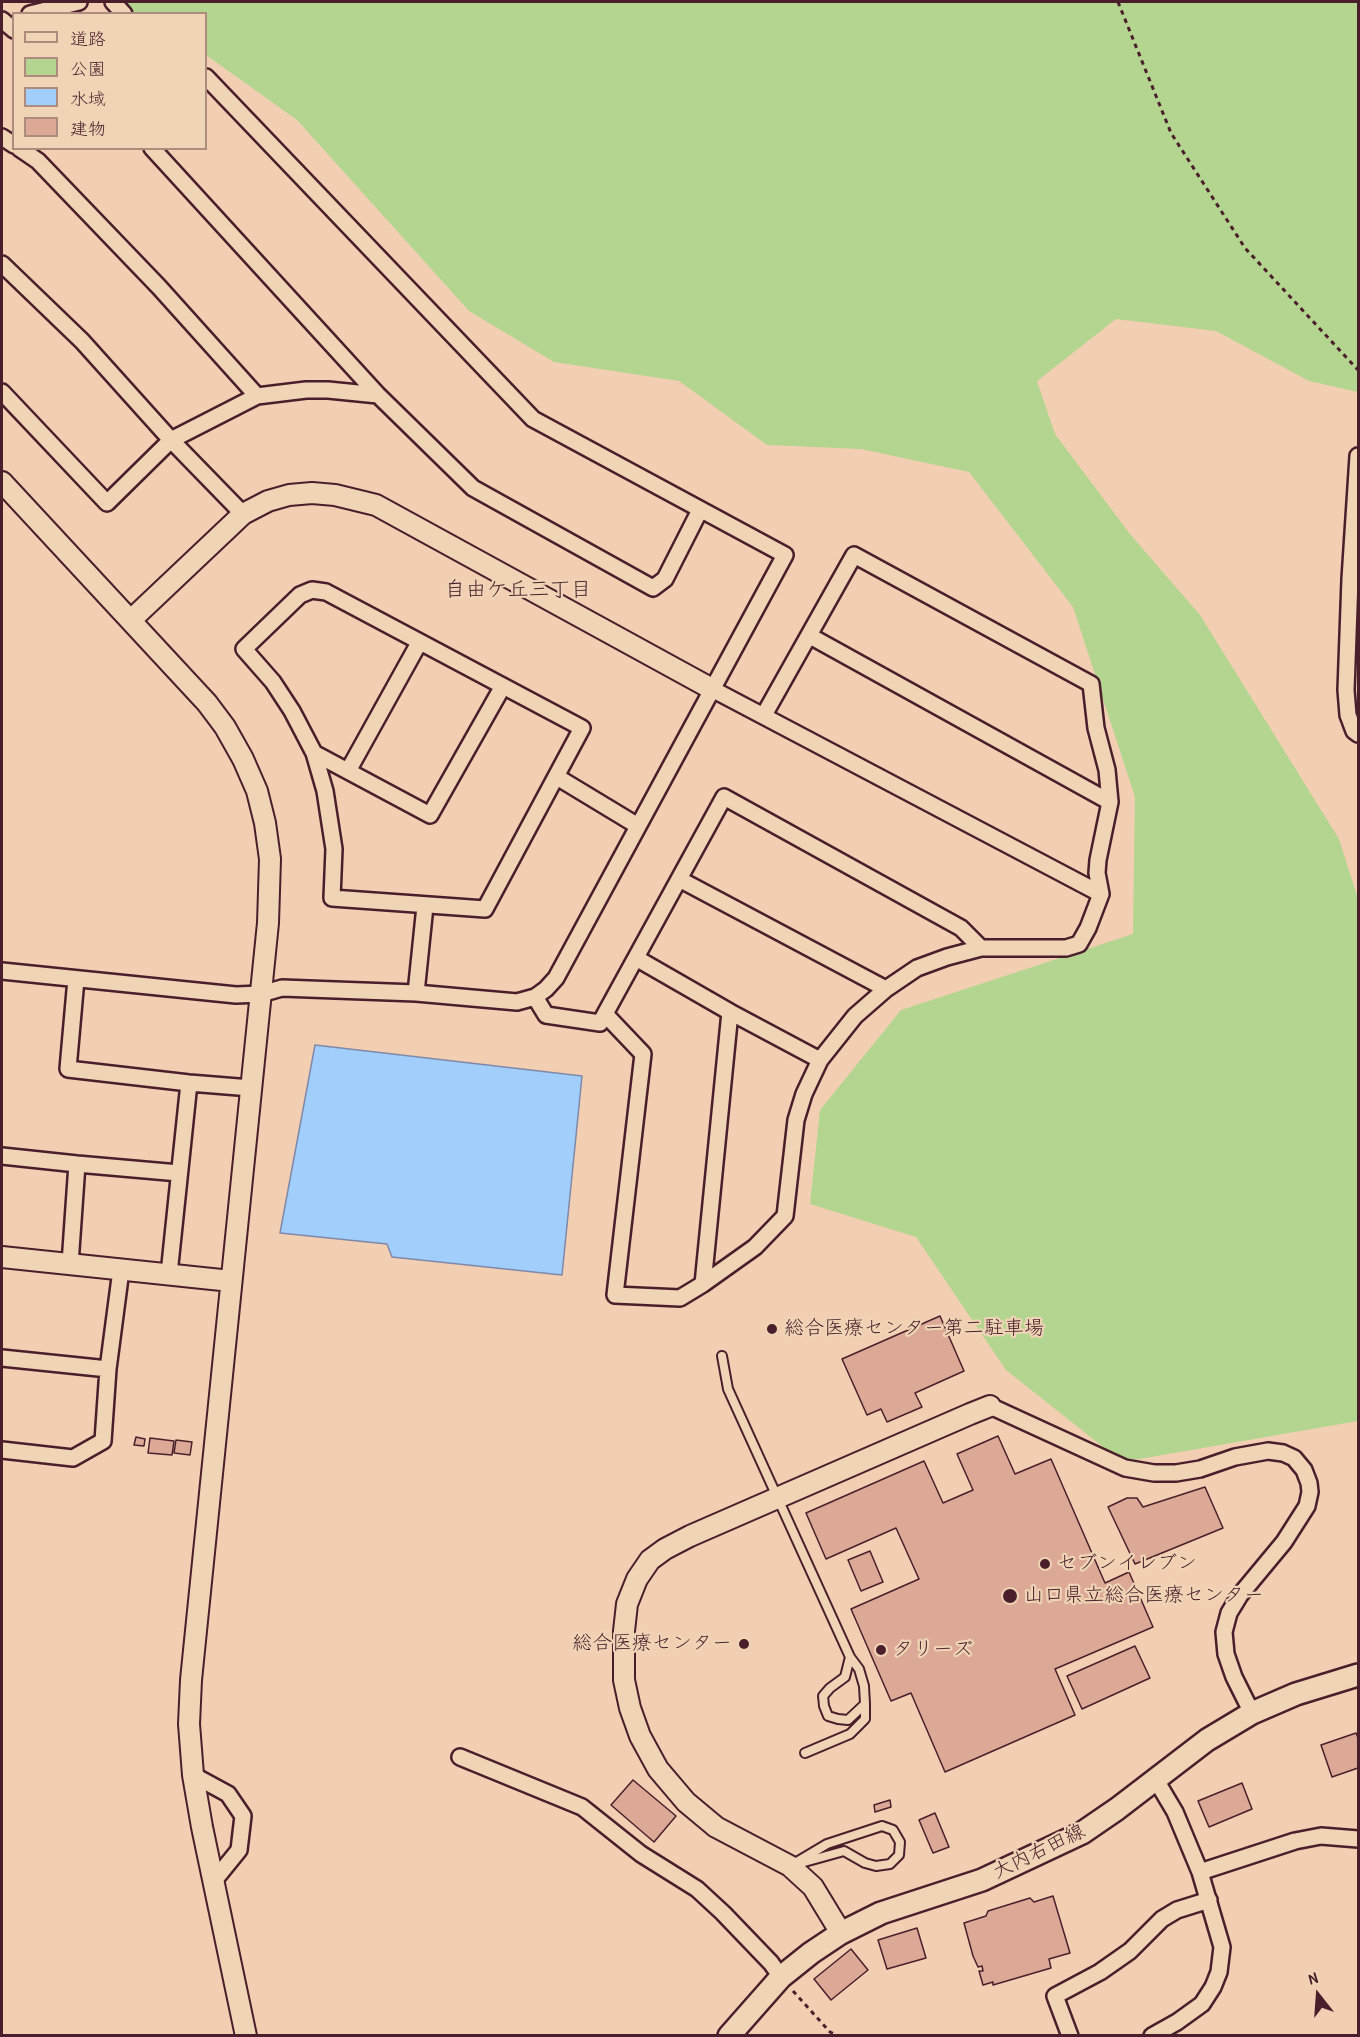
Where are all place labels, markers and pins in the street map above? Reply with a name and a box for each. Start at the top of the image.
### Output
place label: 総合医療センター第二駐車場 [784,1317,1044,1341]
marker: 総合医療センター第二駐車場 [765,1322,779,1336]
place label: セブンイレブン [1057,1552,1197,1576]
marker: セブンイレブン [1038,1557,1052,1571]
place label: 山口県立総合医療センター [1024,1584,1264,1608]
marker: 山口県立総合医療センター [1001,1587,1019,1605]
place label: 総合医療センター [572,1632,732,1656]
marker: 総合医療センター [737,1637,751,1651]
place label: タリーズ [893,1638,973,1662]
marker: タリーズ [874,1643,888,1657]

